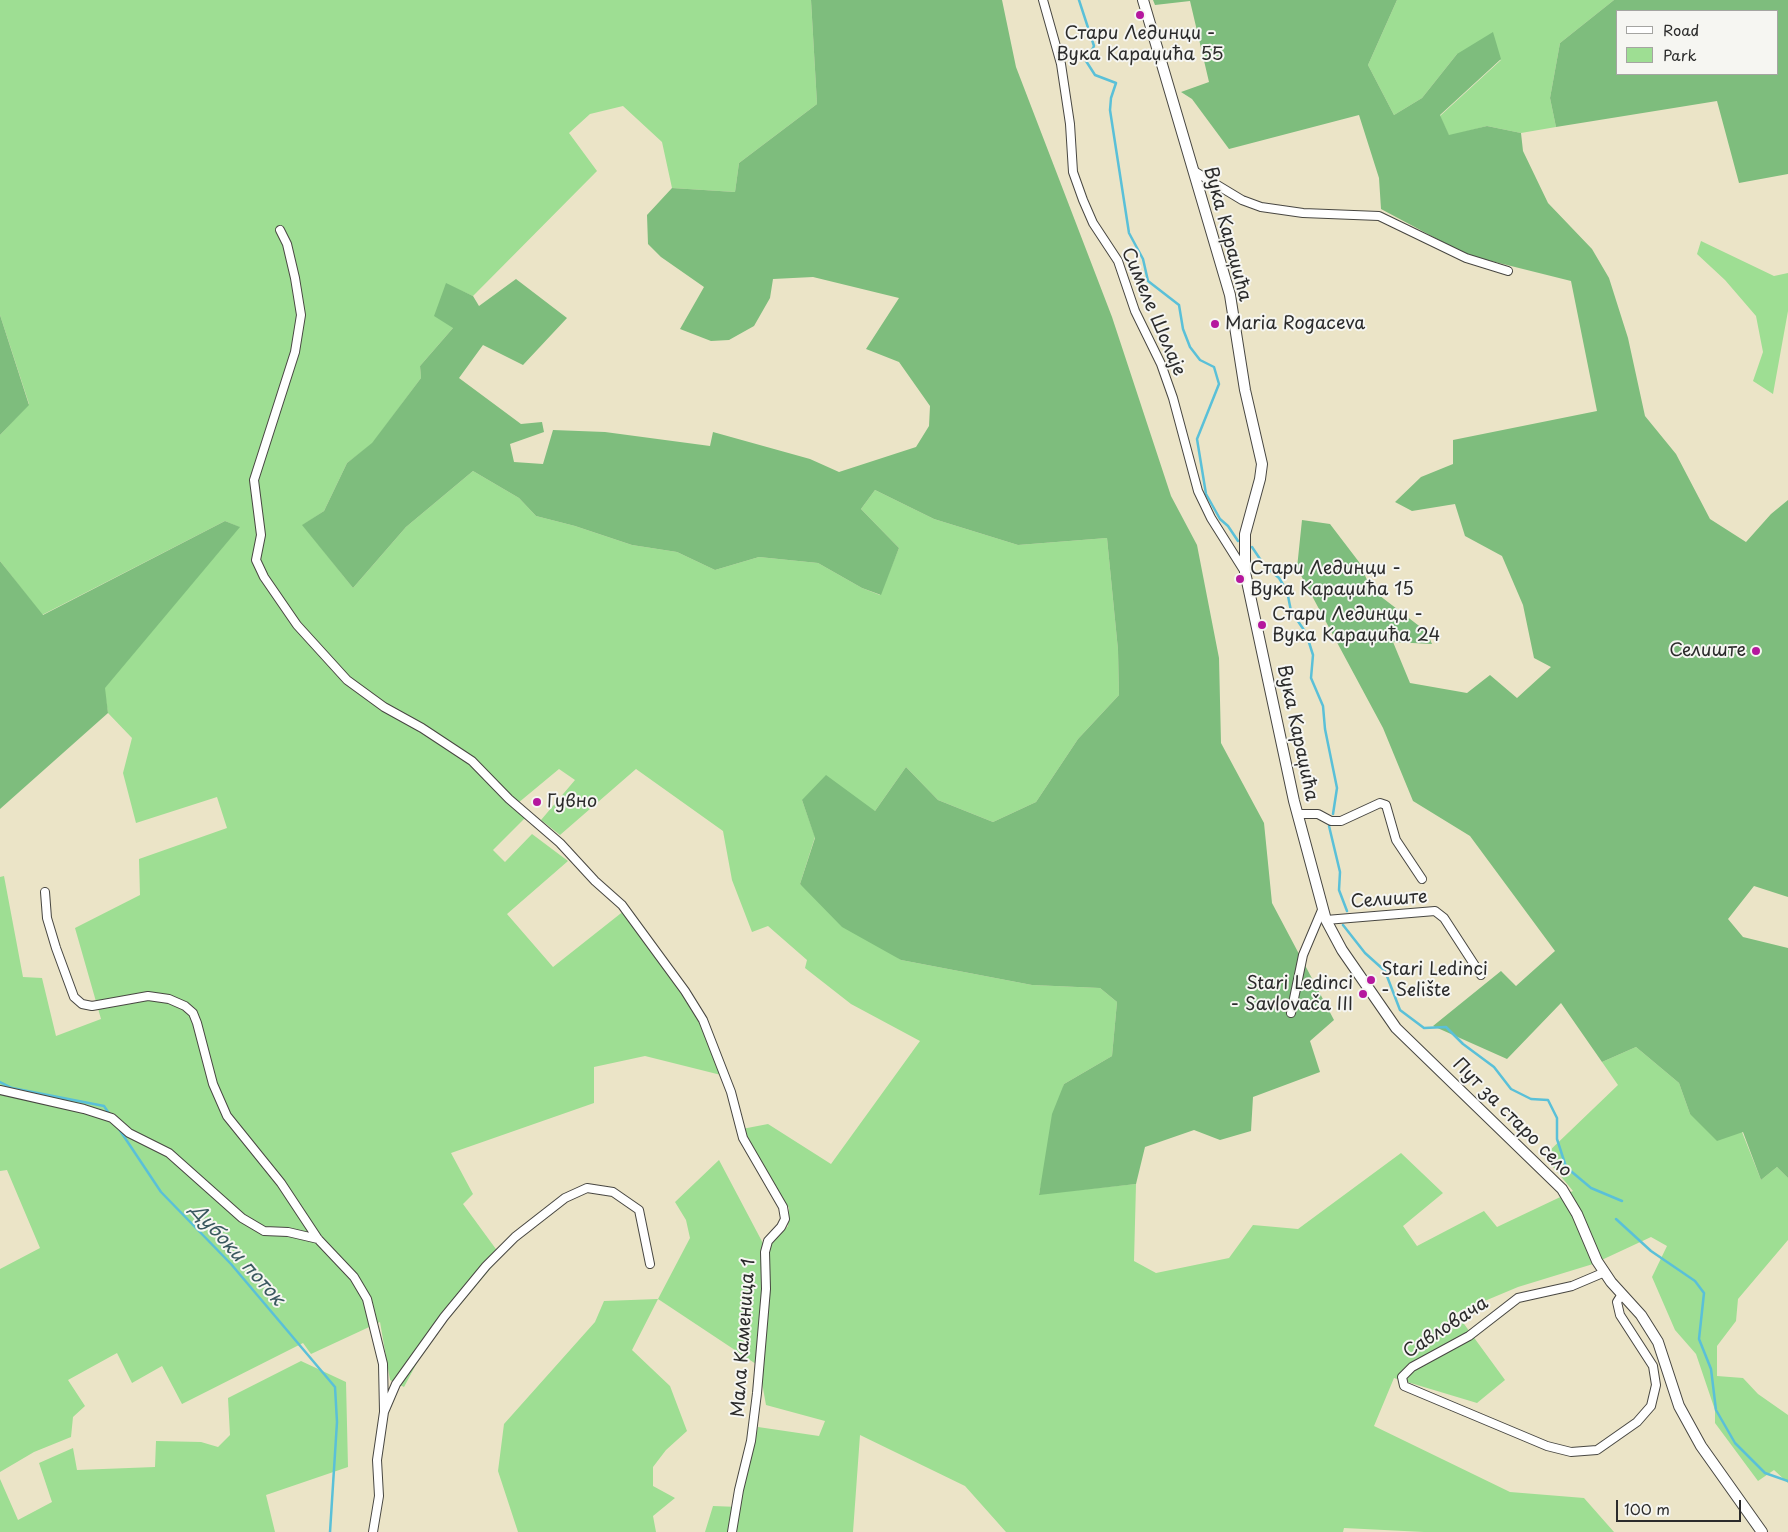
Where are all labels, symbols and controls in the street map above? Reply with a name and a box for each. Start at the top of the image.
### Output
marker: Стари Лединци - Вука Караџића 55 [1134,9,1146,21]
legend [1616,10,1778,75]
text: Road [1663,18,1699,41]
place label: Стари Лединци - Вука Караџића 55 [1056,23,1224,66]
text: Park [1663,43,1697,66]
street label: Вука Караџића [1199,164,1255,304]
street label: Симеле Шолаје [1116,245,1190,379]
place label: Maria Rogaceva [1225,313,1365,335]
marker: Maria Rogaceva [1209,318,1221,330]
place label: Стари Лединци - Вука Караџића 15 [1250,558,1414,600]
marker: Стари Лединци - Вука Караџића 15 [1234,573,1246,585]
place label: Стари Лединци - Вука Караџића 24 [1272,604,1440,646]
marker: Стари Лединци - Вука Караџића 24 [1256,619,1268,631]
place label: Селиште [1669,640,1746,662]
marker: Селиште [1750,645,1762,657]
street label: Вука Караџића [1272,663,1322,803]
place label: Гувно [547,791,597,813]
marker: Гувно [531,796,543,808]
street label: Селиште [1350,887,1428,913]
place label: Stari Ledinci - Selište [1381,959,1488,1002]
place label: Stari Ledinci - Savlovača III [1231,973,1353,1016]
marker: Stari Ledinci - Selište [1365,974,1377,986]
marker: Stari Ledinci - Savlovača III [1357,988,1369,1000]
street label: Пут за старо село [1448,1054,1576,1182]
water label: Дубоки поток [185,1199,289,1311]
street label: Мала Каменица 1 [728,1258,760,1418]
street label: Савловача [1399,1293,1493,1363]
scale bar [1618,1490,1743,1522]
text: 100 m [1624,1497,1670,1520]

